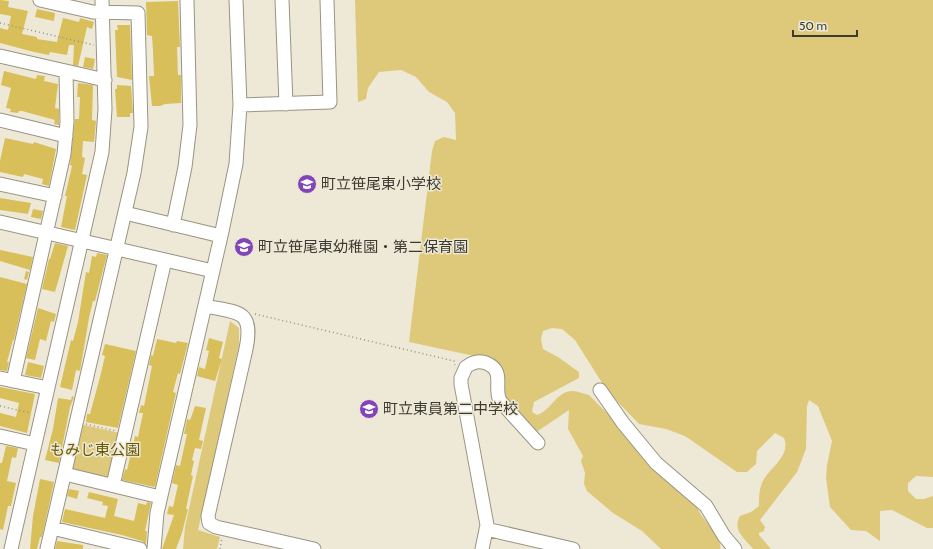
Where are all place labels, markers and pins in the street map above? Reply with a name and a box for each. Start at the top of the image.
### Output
school or university icon: 町立笹尾東小学校 [296,173,318,195]
place label: 町立笹尾東小学校 [321,175,441,193]
school or university icon: 町立笹尾東幼稚園・第二保育園 [233,236,255,258]
place label: 町立笹尾東幼稚園・第二保育園 [258,238,468,256]
school or university icon: 町立東員第二中学校 [358,398,380,420]
place label: 町立東員第二中学校 [383,400,518,418]

